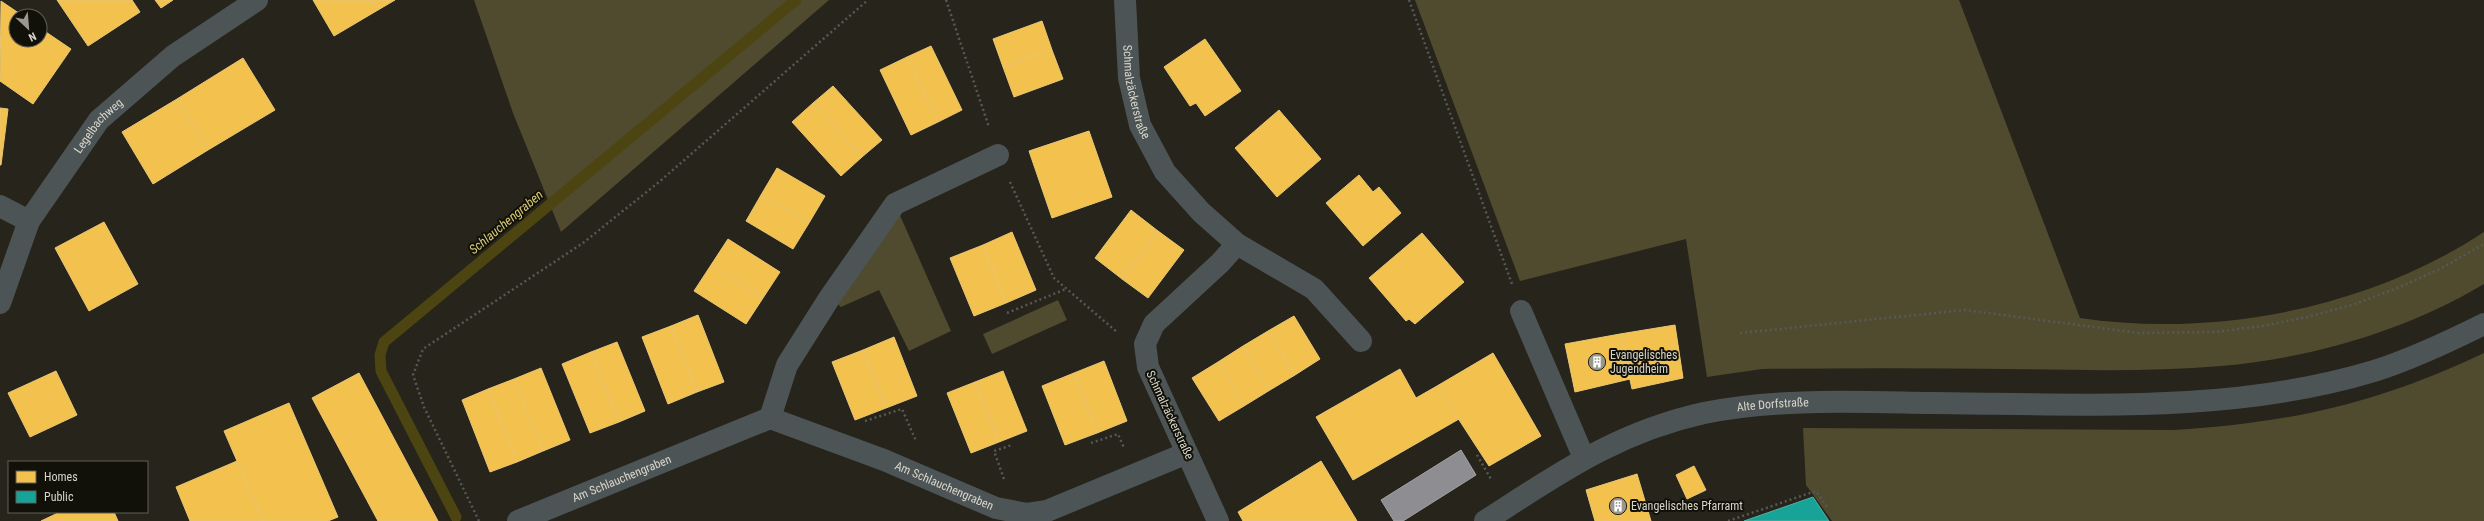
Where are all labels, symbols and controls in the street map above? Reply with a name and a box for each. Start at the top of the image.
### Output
north arrow [8,8,48,48]
text: N [26,29,38,44]
street label: Schmalzäckerstraße [1120,44,1153,142]
street label: Legelbachweg [71,96,126,156]
water label: Schlauchengraben [466,187,546,257]
place label: Evangelisches Jugendheim [1610,348,1677,376]
building icon: Evangelisches Jugendheim [1587,352,1607,372]
street label: Schmalzäckerstraße [1143,368,1197,462]
street label: Alte Dorfstraße [1736,395,1809,415]
street label: Am Schlauchengraben [570,452,673,505]
street label: Am Schlauchengraben [893,459,996,513]
legend [8,461,148,513]
text: Homes [44,470,78,484]
text: Public [44,490,74,504]
building icon: Evangelisches Pfarramt [1608,496,1628,516]
place label: Evangelisches Pfarramt [1631,499,1743,513]

